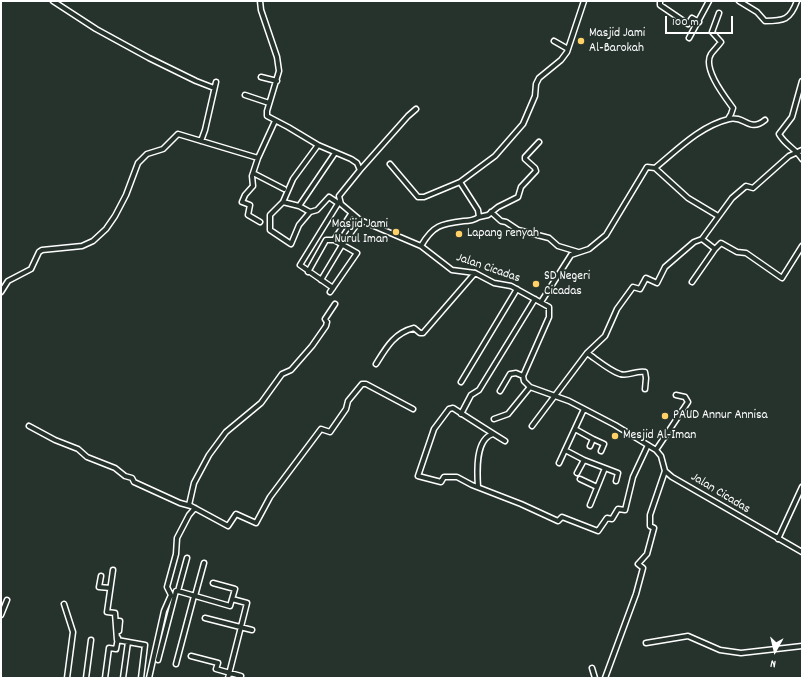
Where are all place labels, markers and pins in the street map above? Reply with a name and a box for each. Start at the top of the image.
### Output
place label: Masjid Jami Al-Barokah [589,26,645,57]
marker: Masjid Jami Al-Barokah [576,36,586,46]
place label: Masjid Jami Nurul Iman [332,217,388,248]
place label: Lapang renyah [467,226,539,242]
marker: Masjid Jami Nurul Iman [391,227,401,237]
marker: Lapang renyah [454,229,464,239]
place label: SD Negeri Cicadas [544,269,590,300]
marker: SD Negeri Cicadas [531,279,541,289]
place label: PAUD Annur Annisa [673,408,768,424]
marker: PAUD Annur Annisa [660,411,670,421]
place label: Mesjid Al-Iman [623,428,696,444]
marker: Mesjid Al-Iman [610,431,620,441]

